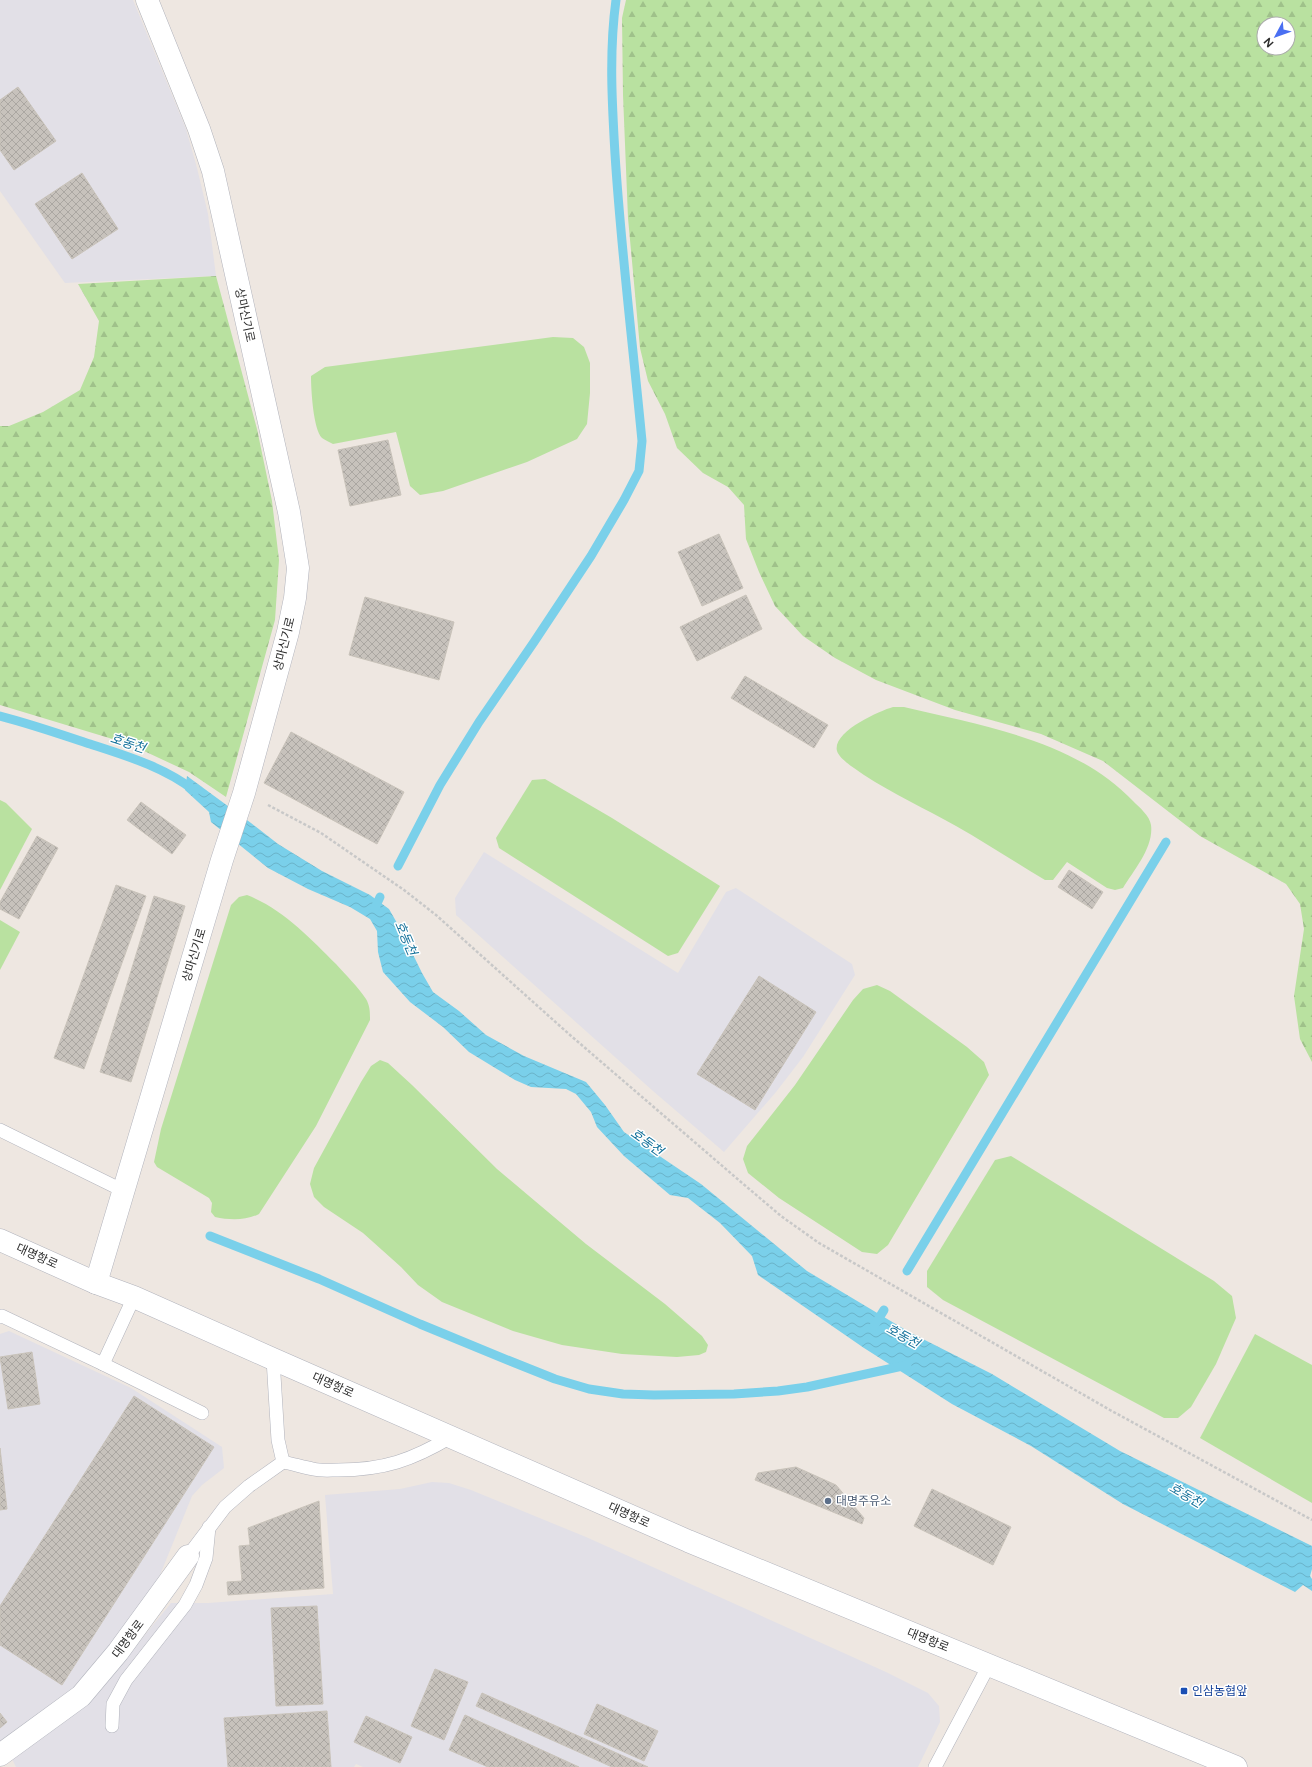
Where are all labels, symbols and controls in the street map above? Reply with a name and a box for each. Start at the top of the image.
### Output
north arrow [1256,16,1296,56]
text: N [1261,35,1277,50]
street label: 상마신기로 [232,287,258,343]
street label: 상마신기로 [271,616,297,672]
water label: 호동천 [109,730,148,756]
water label: 호동천 [392,919,420,958]
street label: 상마신기로 [179,927,209,983]
water label: 호동천 [628,1125,667,1159]
street label: 대명항로 [14,1241,60,1271]
water label: 호동천 [884,1321,923,1352]
street label: 대명항로 [310,1370,356,1400]
water label: 호동천 [1167,1480,1206,1511]
place label: 대명주유소 [836,1494,891,1508]
marker: 대명주유소 [823,1496,833,1506]
street label: 대명항로 [606,1500,652,1530]
street label: 대명항로 [109,1617,147,1661]
street label: 대명항로 [905,1625,951,1655]
place label: 인삼농협앞 [1192,1684,1247,1698]
marker: 인삼농협앞 [1179,1686,1189,1696]

